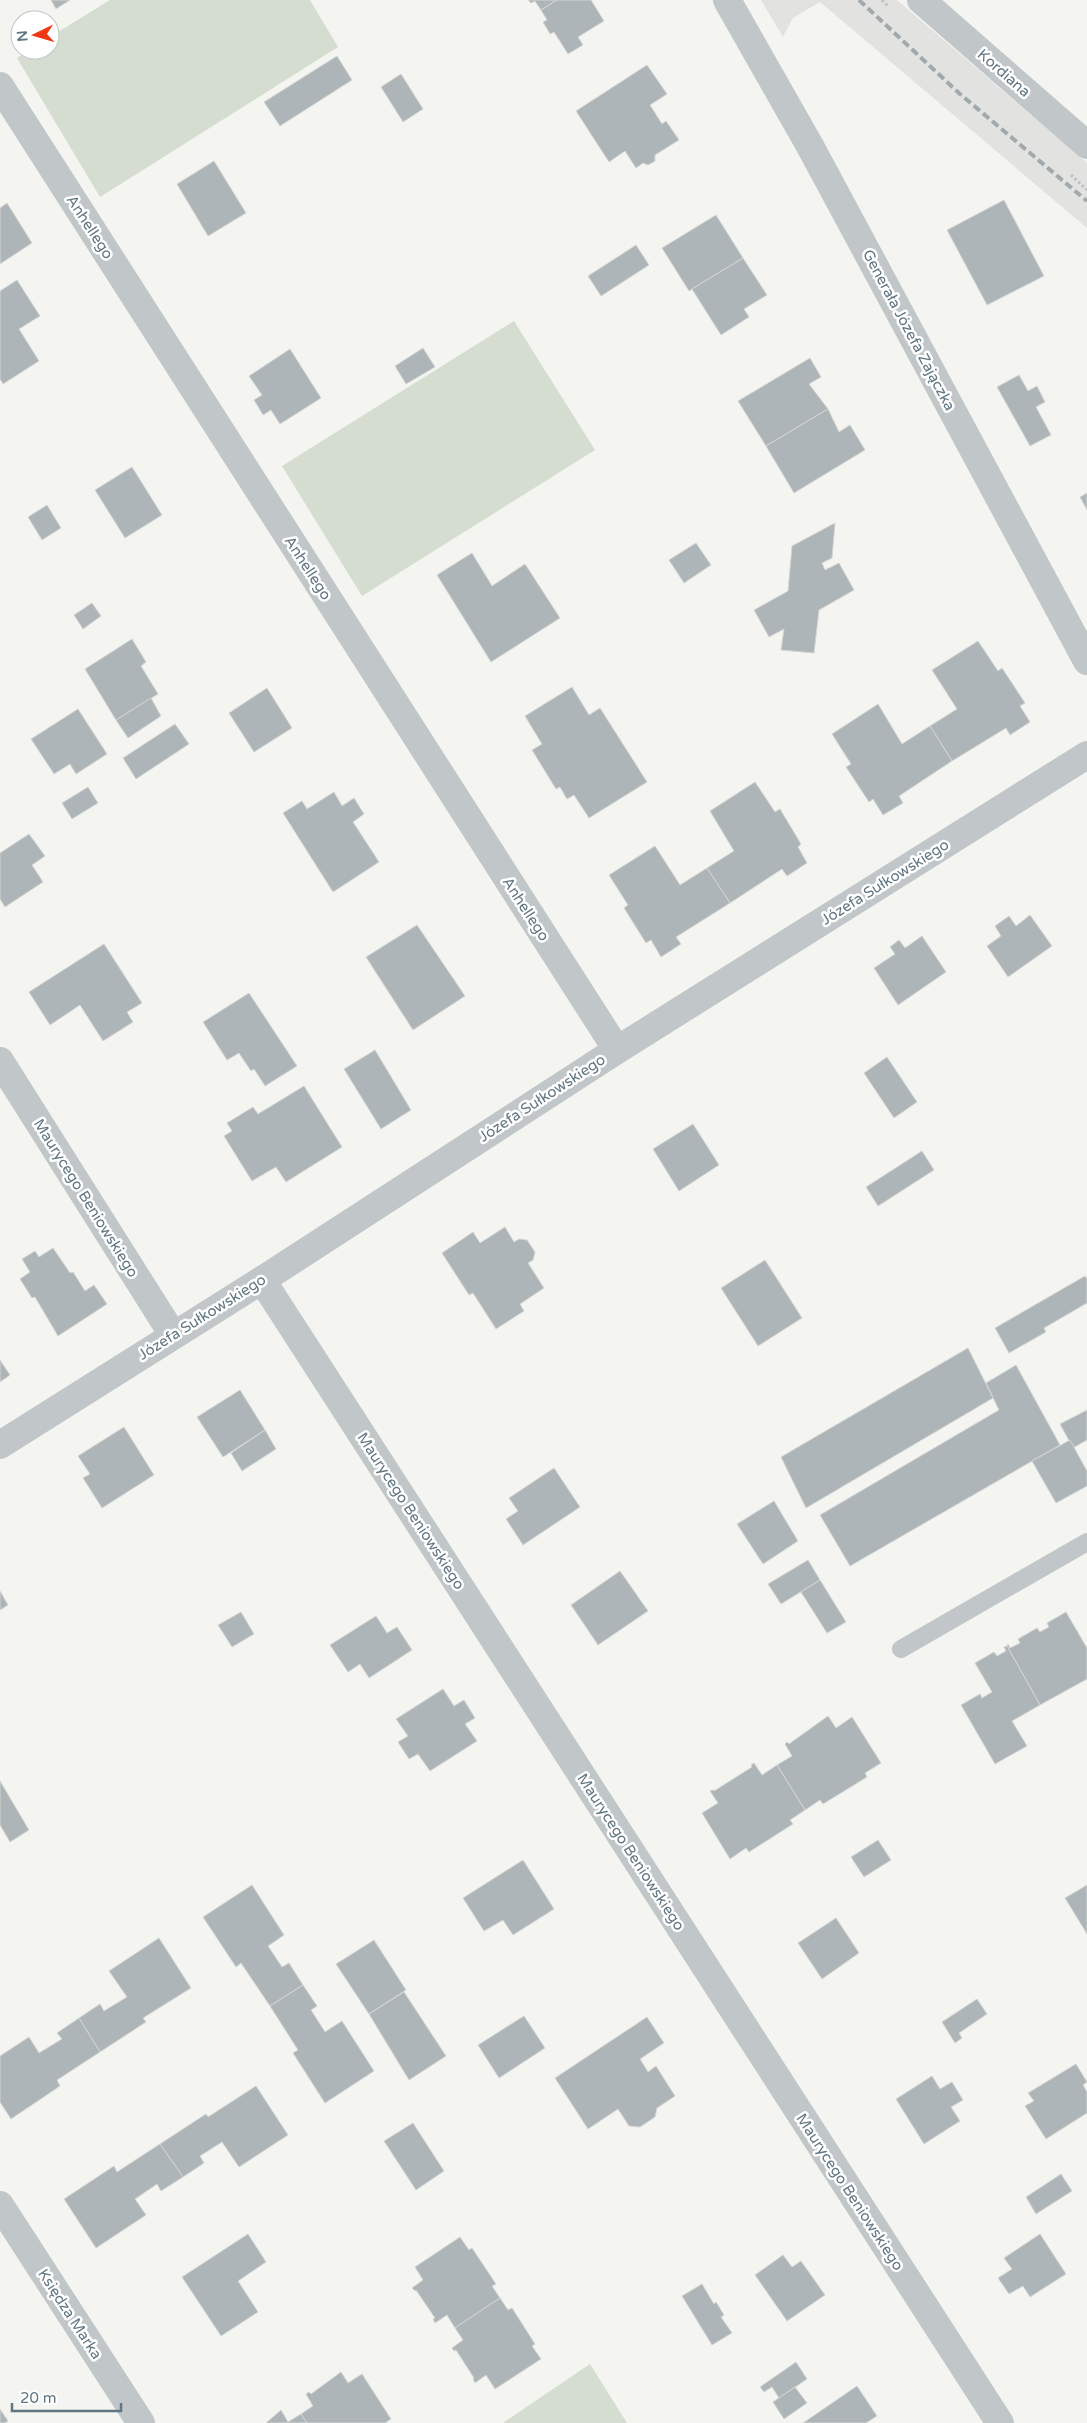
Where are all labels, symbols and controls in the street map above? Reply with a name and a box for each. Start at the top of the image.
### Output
north arrow [10,10,60,60]
text: N [14,30,32,42]
street label: Kordiana [974,45,1034,101]
street label: Anhellego [63,192,117,262]
street label: Generała Józefa Zajączka [859,246,959,414]
street label: Anhellego [281,533,335,603]
street label: Józefa Sułkowskiego [818,835,952,929]
street label: Anhellego [499,874,553,944]
street label: Józefa Sułkowskiego [475,1050,609,1146]
street label: Maurycego Beniowskiego [30,1115,142,1281]
street label: Józefa Sułkowskiego [135,1270,269,1364]
street label: Maurycego Beniowskiego [354,1429,468,1593]
street label: Maurycego Beniowskiego [574,1770,688,1934]
street label: Maurycego Beniowskiego [793,2110,907,2274]
street label: Księdza Marka [34,2266,106,2362]
scale bar [12,2380,121,2412]
text: 20 m [20,2389,57,2407]

